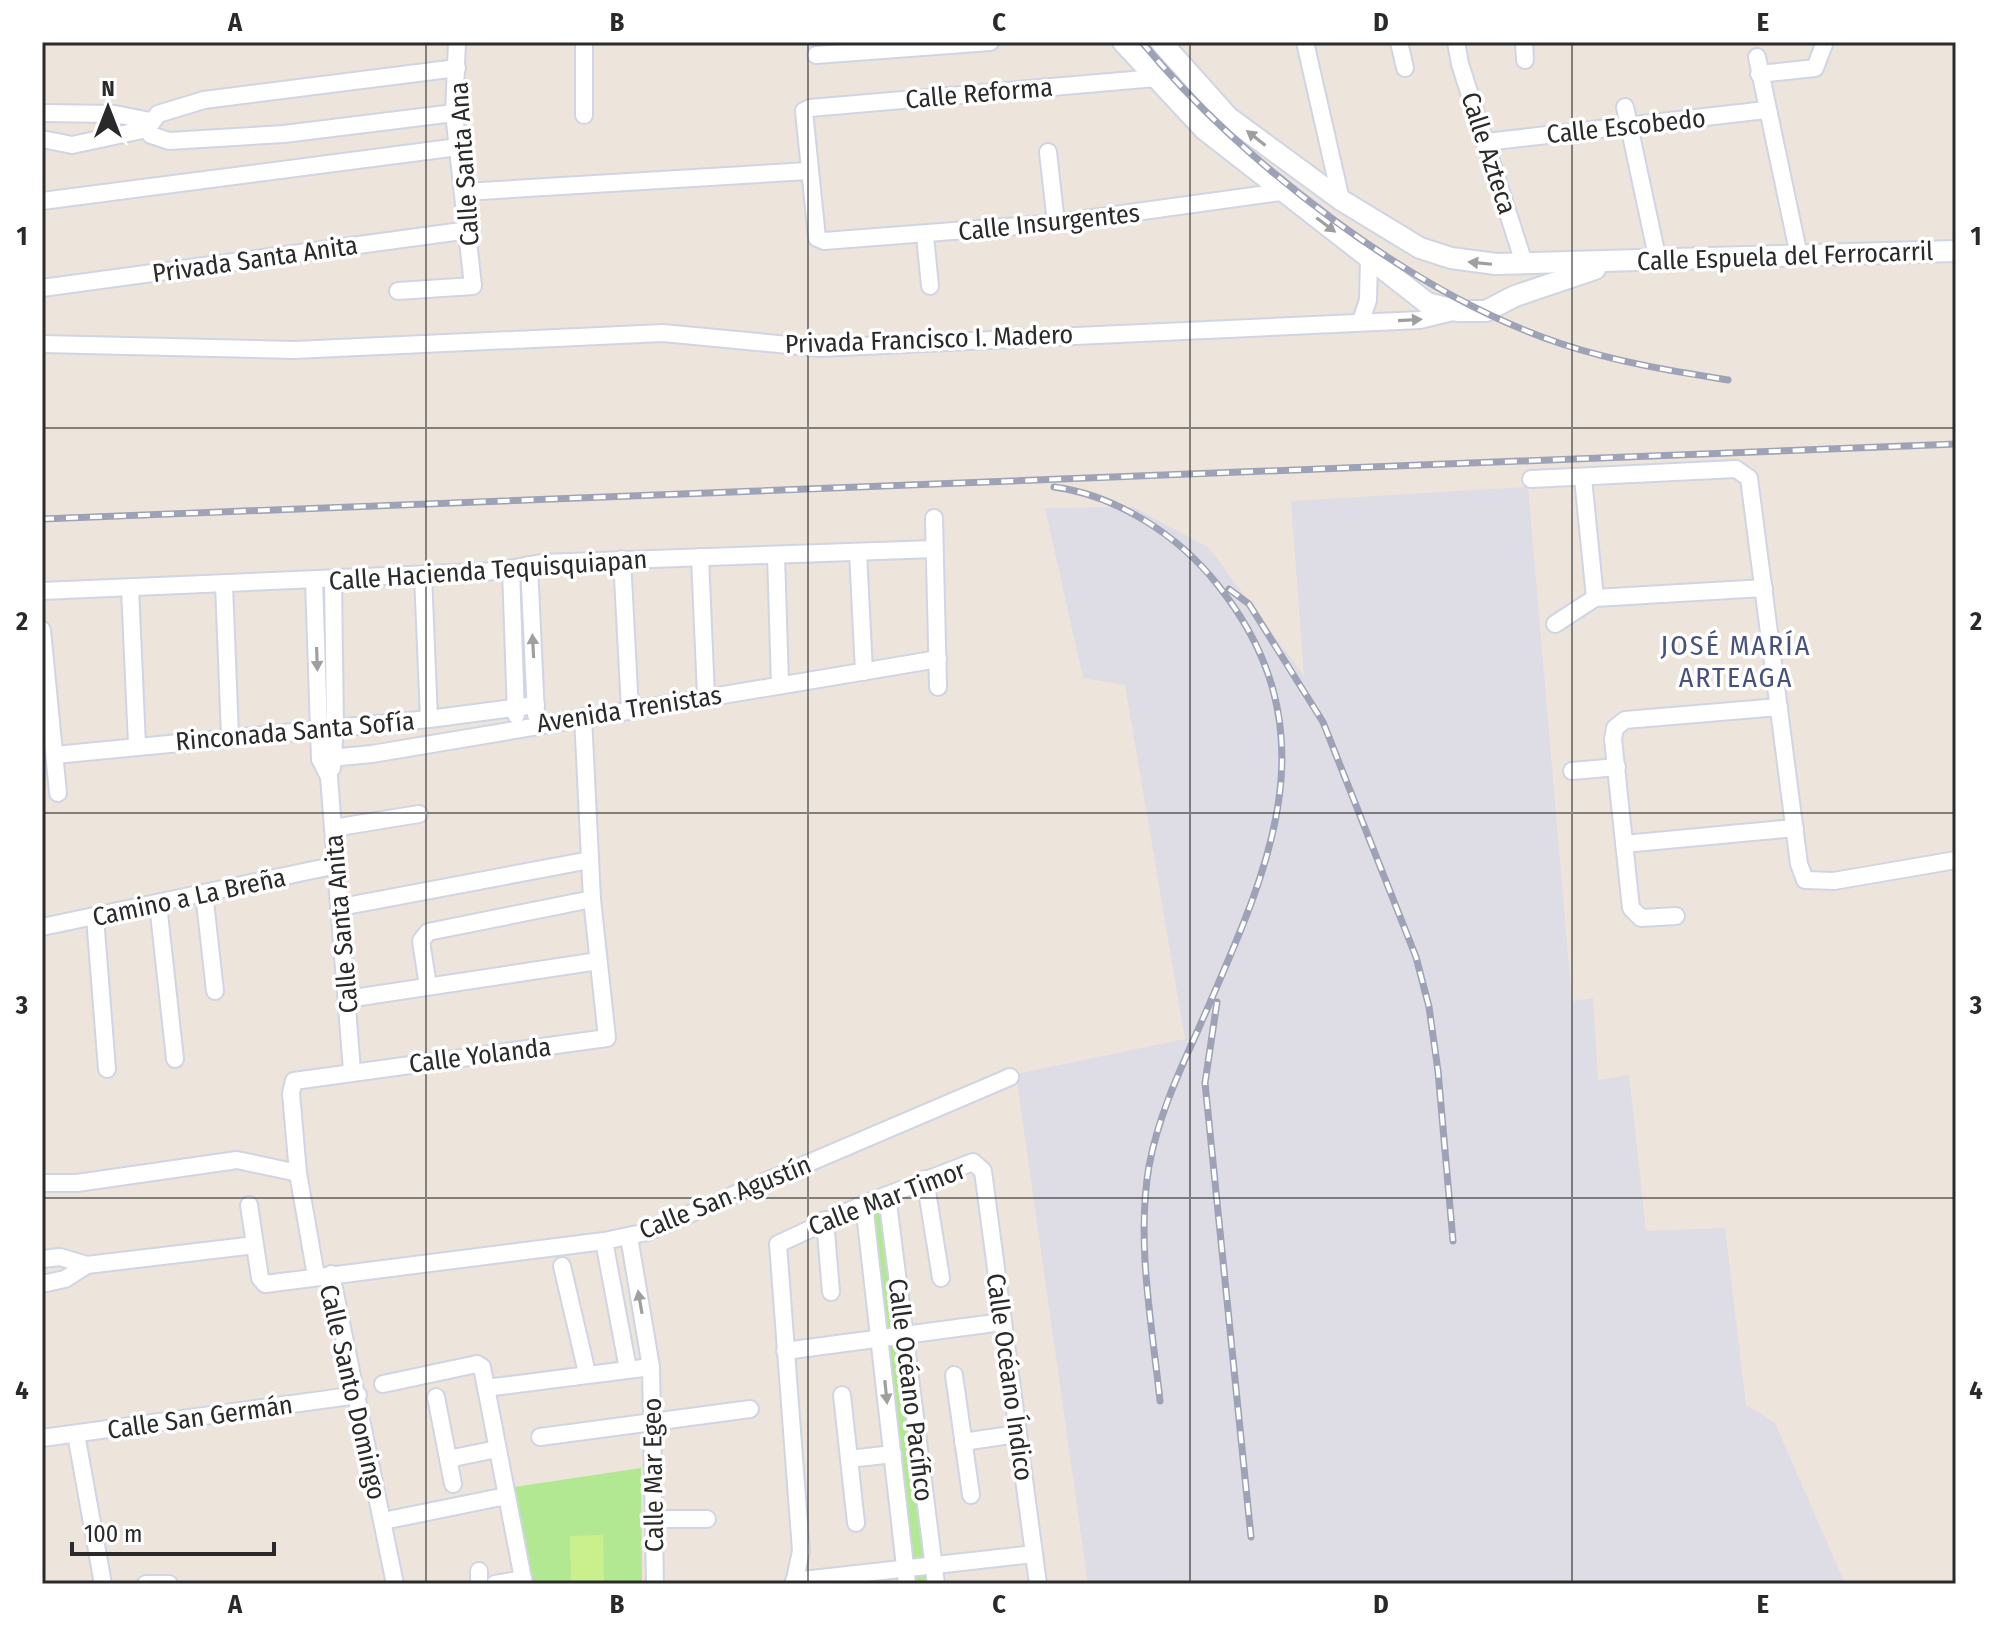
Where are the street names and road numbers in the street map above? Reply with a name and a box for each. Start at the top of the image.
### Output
street label: Calle Reforma [904,72,1054,115]
street label: Calle Santa Ana [443,81,486,247]
street label: Calle Azteca [1454,88,1523,218]
street label: Calle Escobedo [1545,103,1707,150]
street label: Calle Insurgentes [957,198,1141,247]
street label: Privada Santa Anita [150,230,360,289]
street label: Calle Espuela del Ferrocarril [1636,236,1934,277]
street label: Privada Francisco I. Madero [784,319,1074,360]
street label: Calle Hacienda Tequisquiapan [328,544,648,597]
street label: Avenida Trenistas [534,680,724,739]
street label: Rinconada Santa Sofía [174,706,416,757]
street label: Calle Santa Anita [318,833,365,1015]
street label: Camino a La Breña [90,862,288,933]
street label: Calle Yolanda [407,1031,553,1080]
street label: Calle San Agustín [635,1149,816,1246]
street label: Calle Mar Timor [804,1154,970,1243]
street label: Calle Océano Índico [980,1271,1039,1483]
street label: Calle Océano Pacífico [881,1277,940,1503]
street label: Calle Santo Domingo [313,1282,392,1503]
street label: Calle San Germán [105,1389,295,1446]
street label: Calle Mar Egeo [637,1398,670,1552]

